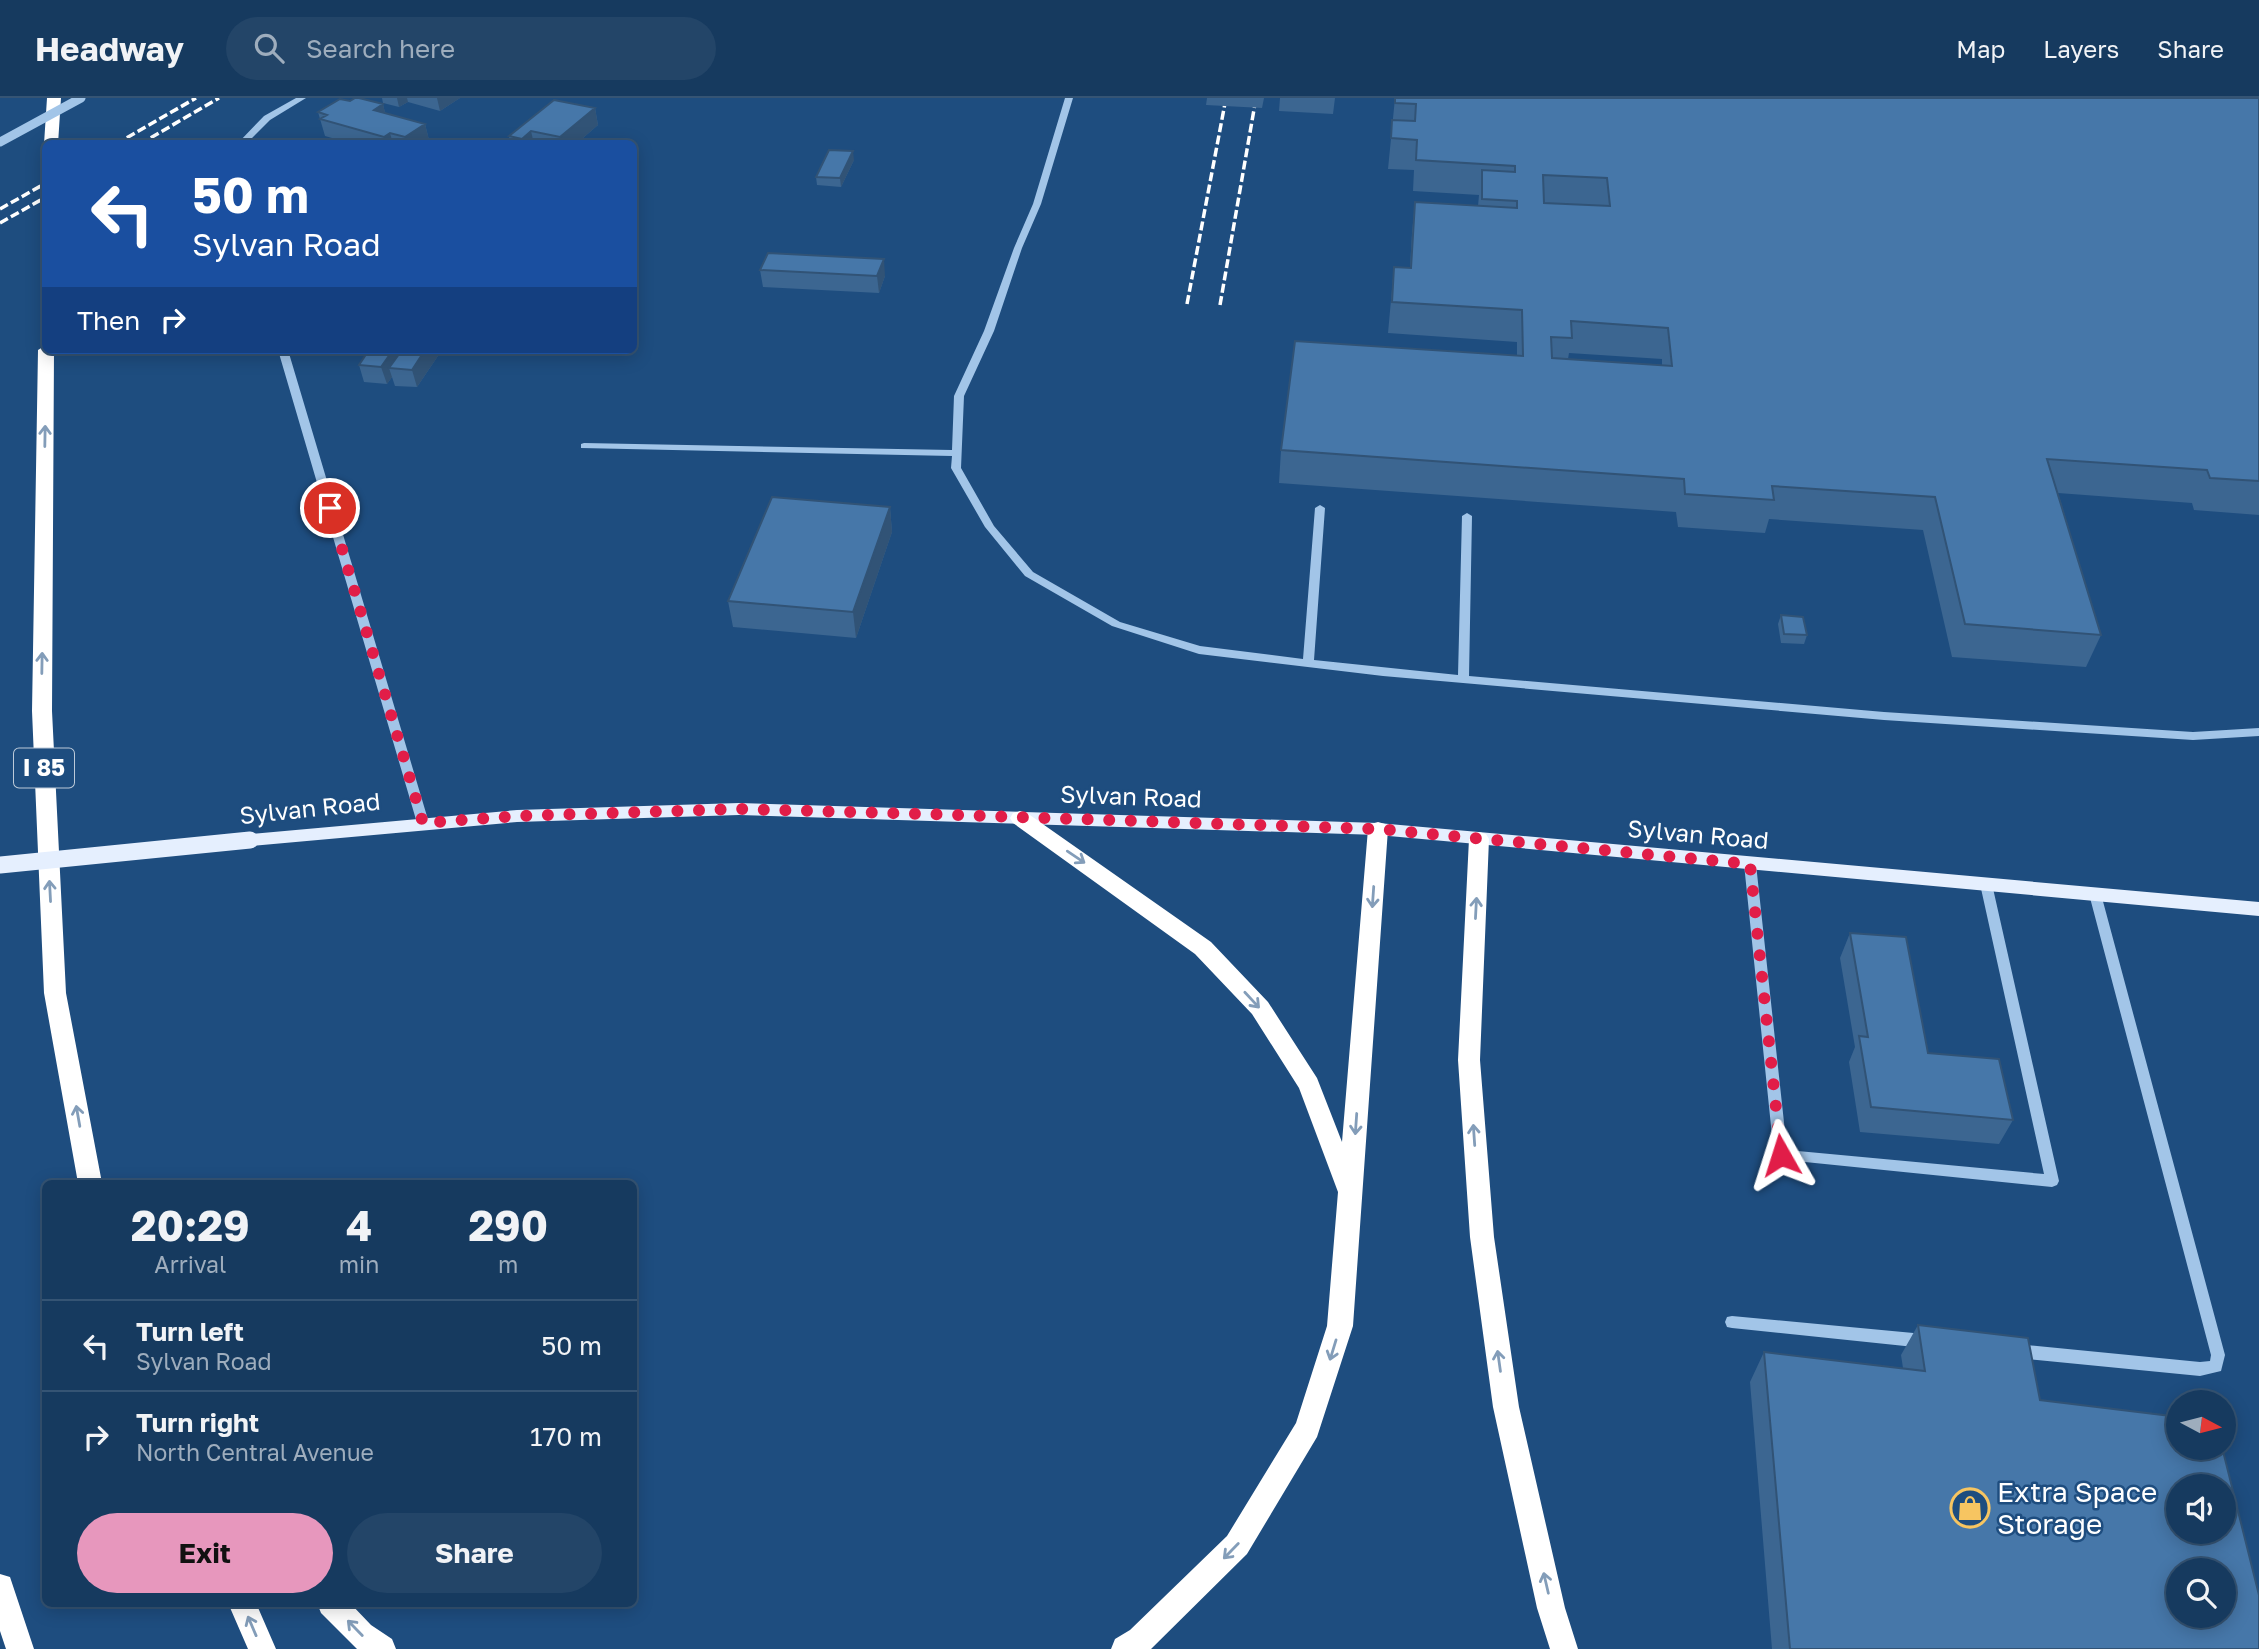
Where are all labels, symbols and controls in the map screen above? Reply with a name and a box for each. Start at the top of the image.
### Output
search box [226,17,716,80]
text: Headway [35,29,184,68]
icon: search [250,29,288,67]
text: Search here [306,33,455,64]
text: Map [1956,34,2005,63]
text: Layers [2043,34,2119,63]
text: Share [2157,34,2224,63]
text: 50 m [192,165,309,224]
icon: left [77,168,168,259]
text: Sylvan Road [192,225,381,263]
icon: right [154,301,192,339]
text: Then [77,305,140,336]
one-way arrow [38,425,52,448]
pin [300,478,360,538]
icon: arrive [311,489,349,527]
one-way arrow [36,652,49,675]
road number: I 85 [14,748,74,788]
street label: Sylvan Road [1060,779,1202,812]
street label: Sylvan Road [238,786,382,829]
street label: Sylvan Road [1626,813,1770,854]
one-way arrow [1066,850,1085,864]
one-way arrow [44,879,57,902]
one-way arrow [1366,885,1379,908]
one-way arrow [1470,896,1483,919]
one-way arrow [1244,991,1261,1008]
one-way arrow [71,1105,84,1128]
one-way arrow [1349,1112,1362,1135]
position arrow [1744,1118,1818,1192]
one-way arrow [1468,1124,1481,1147]
text: 20:29 [131,1200,250,1250]
text: 4 [346,1200,372,1250]
text: 290 [468,1200,548,1250]
text: Arrival [154,1250,226,1278]
text: min [339,1250,379,1278]
text: m [498,1250,518,1278]
text: Turn left [136,1316,244,1347]
icon: left [77,1327,115,1365]
text: 50 m [541,1330,602,1361]
one-way arrow [1325,1338,1338,1360]
text: Sylvan Road [136,1347,272,1375]
one-way arrow [1493,1350,1506,1373]
north arrow [2166,1390,2236,1460]
map controls [2166,1390,2236,1628]
text: Turn right [136,1407,259,1438]
icon: right [77,1418,115,1456]
text: 170 m [530,1421,602,1452]
text: North Central Avenue [136,1438,374,1466]
button: sound [2166,1474,2236,1544]
place label: Extra Space Storage [1997,1475,2157,1540]
shop icon: Extra Space Storage [1949,1487,1991,1529]
button: Exit [77,1513,333,1593]
button: Share [347,1513,602,1593]
one-way arrow [1222,1542,1239,1559]
button: search [2166,1558,2236,1628]
one-way arrow [1538,1572,1552,1595]
one-way arrow [245,1616,258,1637]
one-way arrow [346,1620,363,1637]

